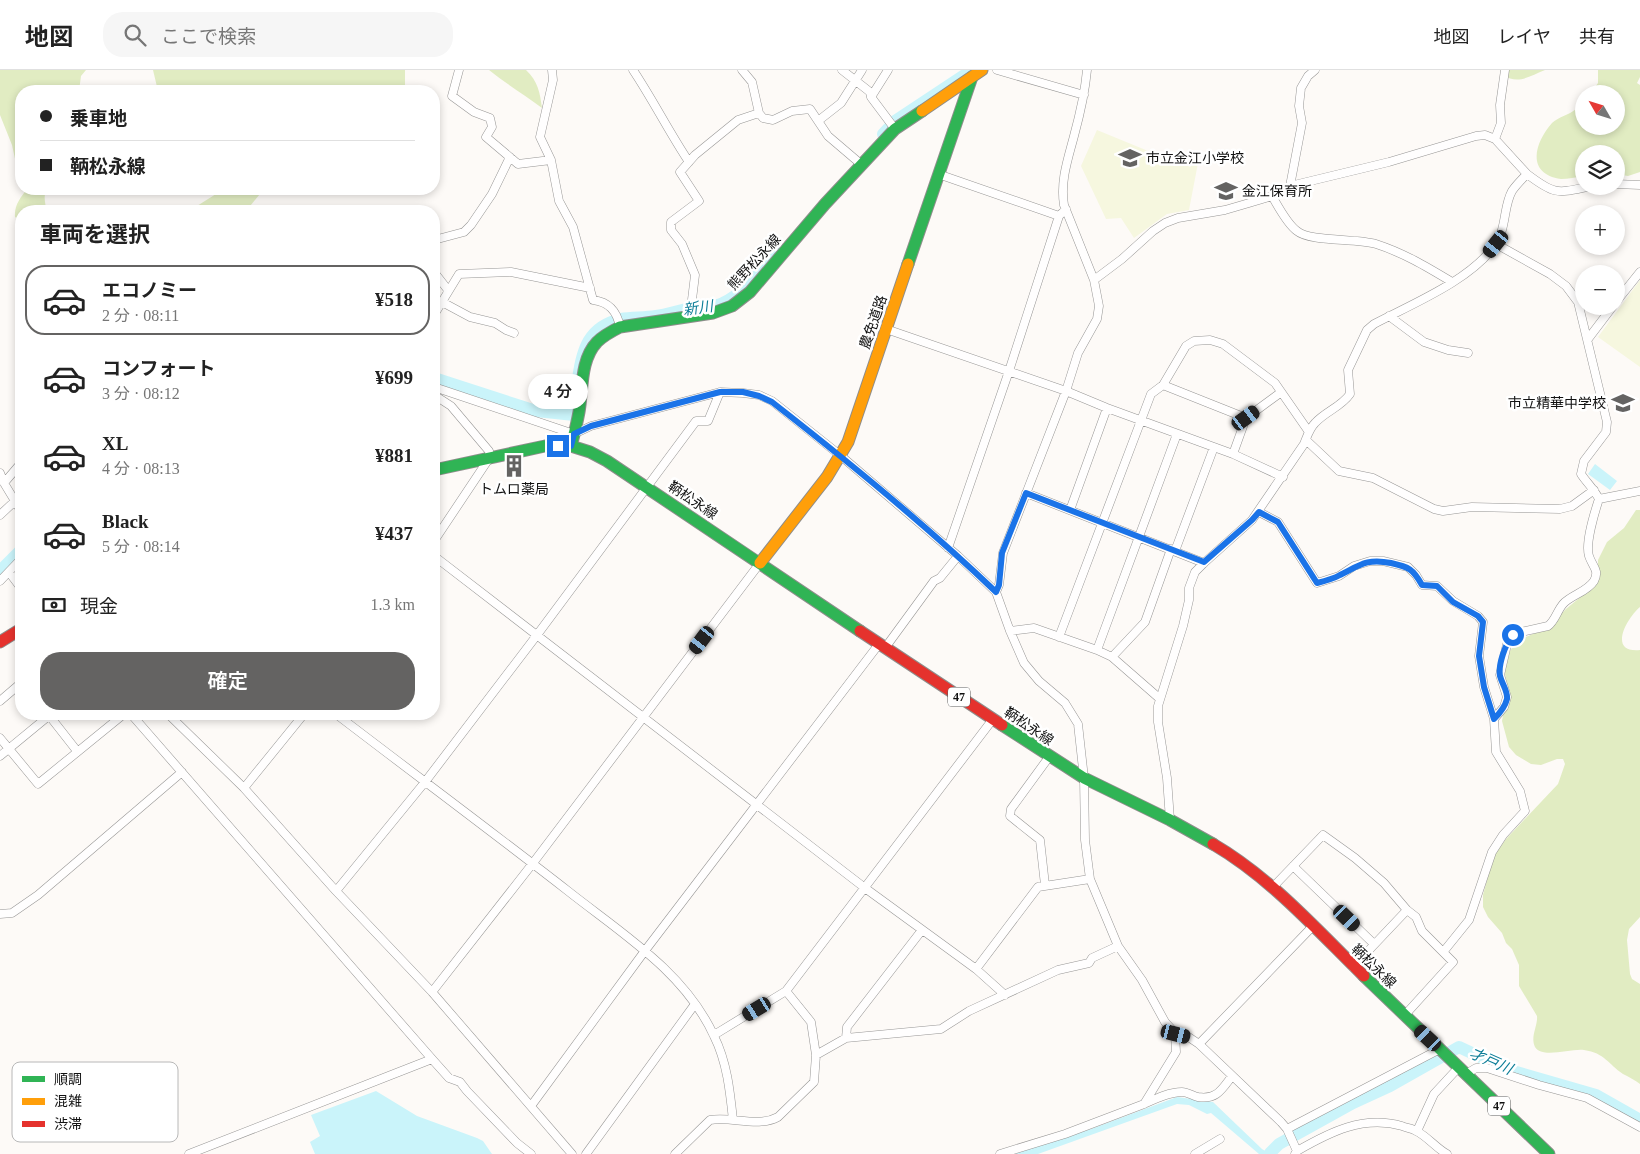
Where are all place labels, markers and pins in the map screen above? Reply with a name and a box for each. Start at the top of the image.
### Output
school or university icon: 市立金江小学校 [1117,145,1143,171]
place label: 市立金江小学校 [1146,151,1244,166]
school or university icon: 金江保育所 [1213,178,1239,204]
place label: 金江保育所 [1242,184,1312,199]
school or university icon: 市立精華中学校 [1610,390,1636,416]
place label: 市立精華中学校 [1508,395,1606,411]
building icon: トムロ薬局 [501,453,527,479]
place label: トムロ薬局 [479,482,549,497]

